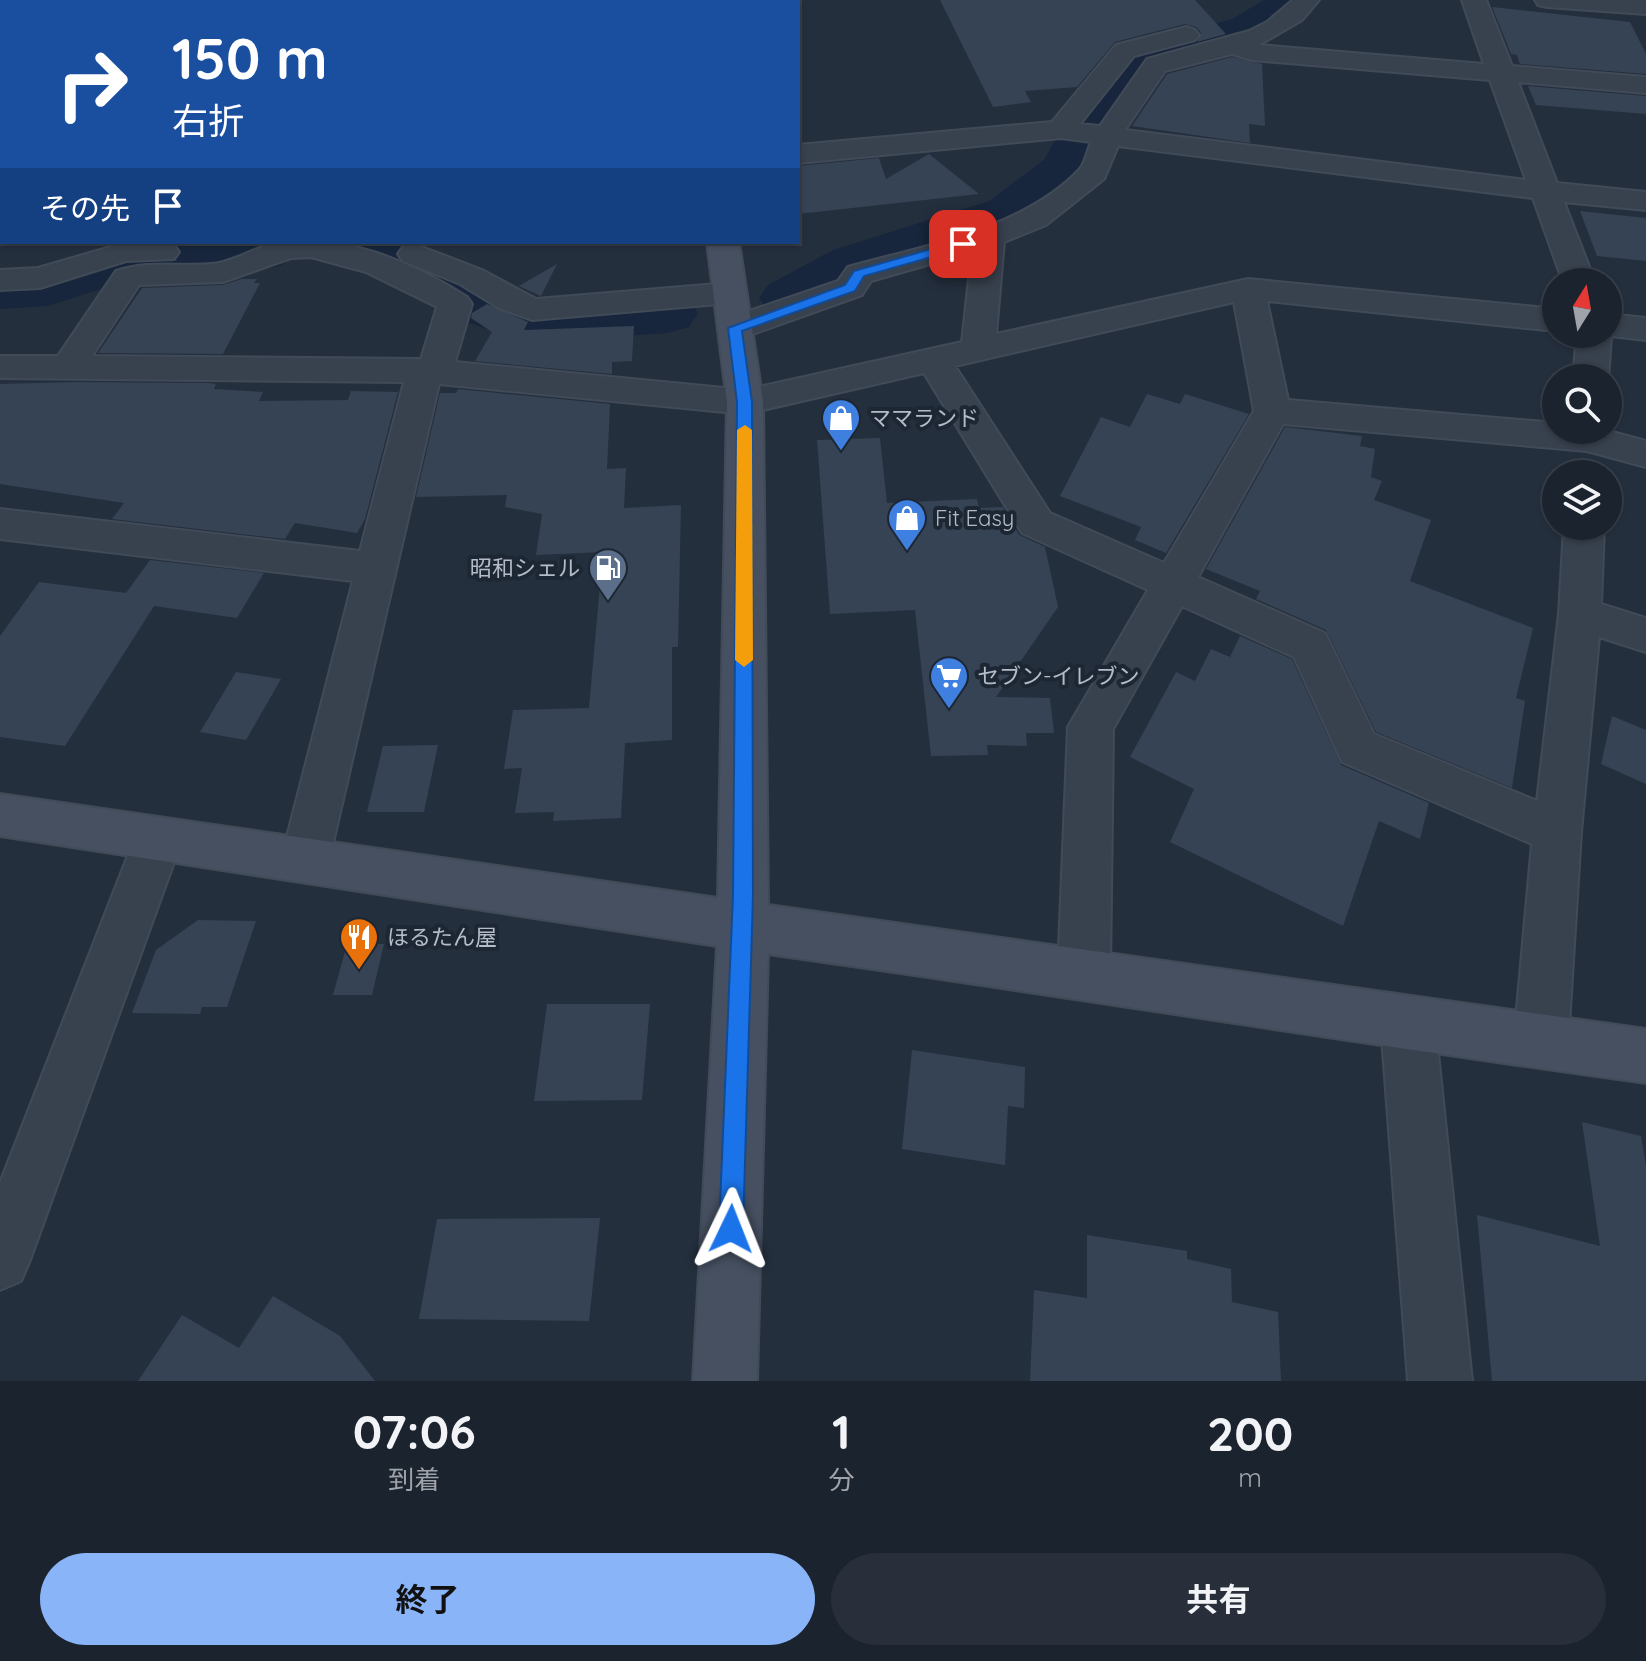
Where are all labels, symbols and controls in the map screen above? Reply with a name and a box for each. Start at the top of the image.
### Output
text: 150 m [172,23,328,93]
icon: right [40,32,144,136]
text: 右折 [172,98,244,143]
icon: arrive [146,184,190,228]
text: その先 [40,189,130,227]
pin [929,210,997,278]
icon: arrive [941,222,985,266]
north arrow [1542,268,1622,348]
map controls [1542,268,1622,540]
button: search [1542,364,1622,444]
shop icon: ママランド [820,397,862,452]
place label: ママランド [869,404,979,432]
button: layers [1542,460,1622,540]
shop icon: Fit Easy [886,497,928,552]
place label: Fit Easy [935,504,1014,532]
fuel station icon: 昭和シェル [587,547,629,602]
place label: 昭和シェル [470,554,580,582]
supermarket icon: セブン-イレブン [928,655,970,710]
place label: セブン-イレブン [977,662,1140,690]
restaurant icon: ほるたん屋 [338,916,380,971]
place label: ほるたん屋 [387,923,497,951]
position arrow [689,1187,773,1271]
text: 07:06 [353,1401,476,1461]
text: 1 [832,1401,851,1461]
text: 200 [1207,1403,1293,1463]
text: m [1238,1461,1262,1494]
text: 到着 [388,1463,440,1496]
text: 分 [828,1463,854,1496]
button: 終了 [40,1553,815,1645]
button: 共有 [831,1553,1606,1645]

